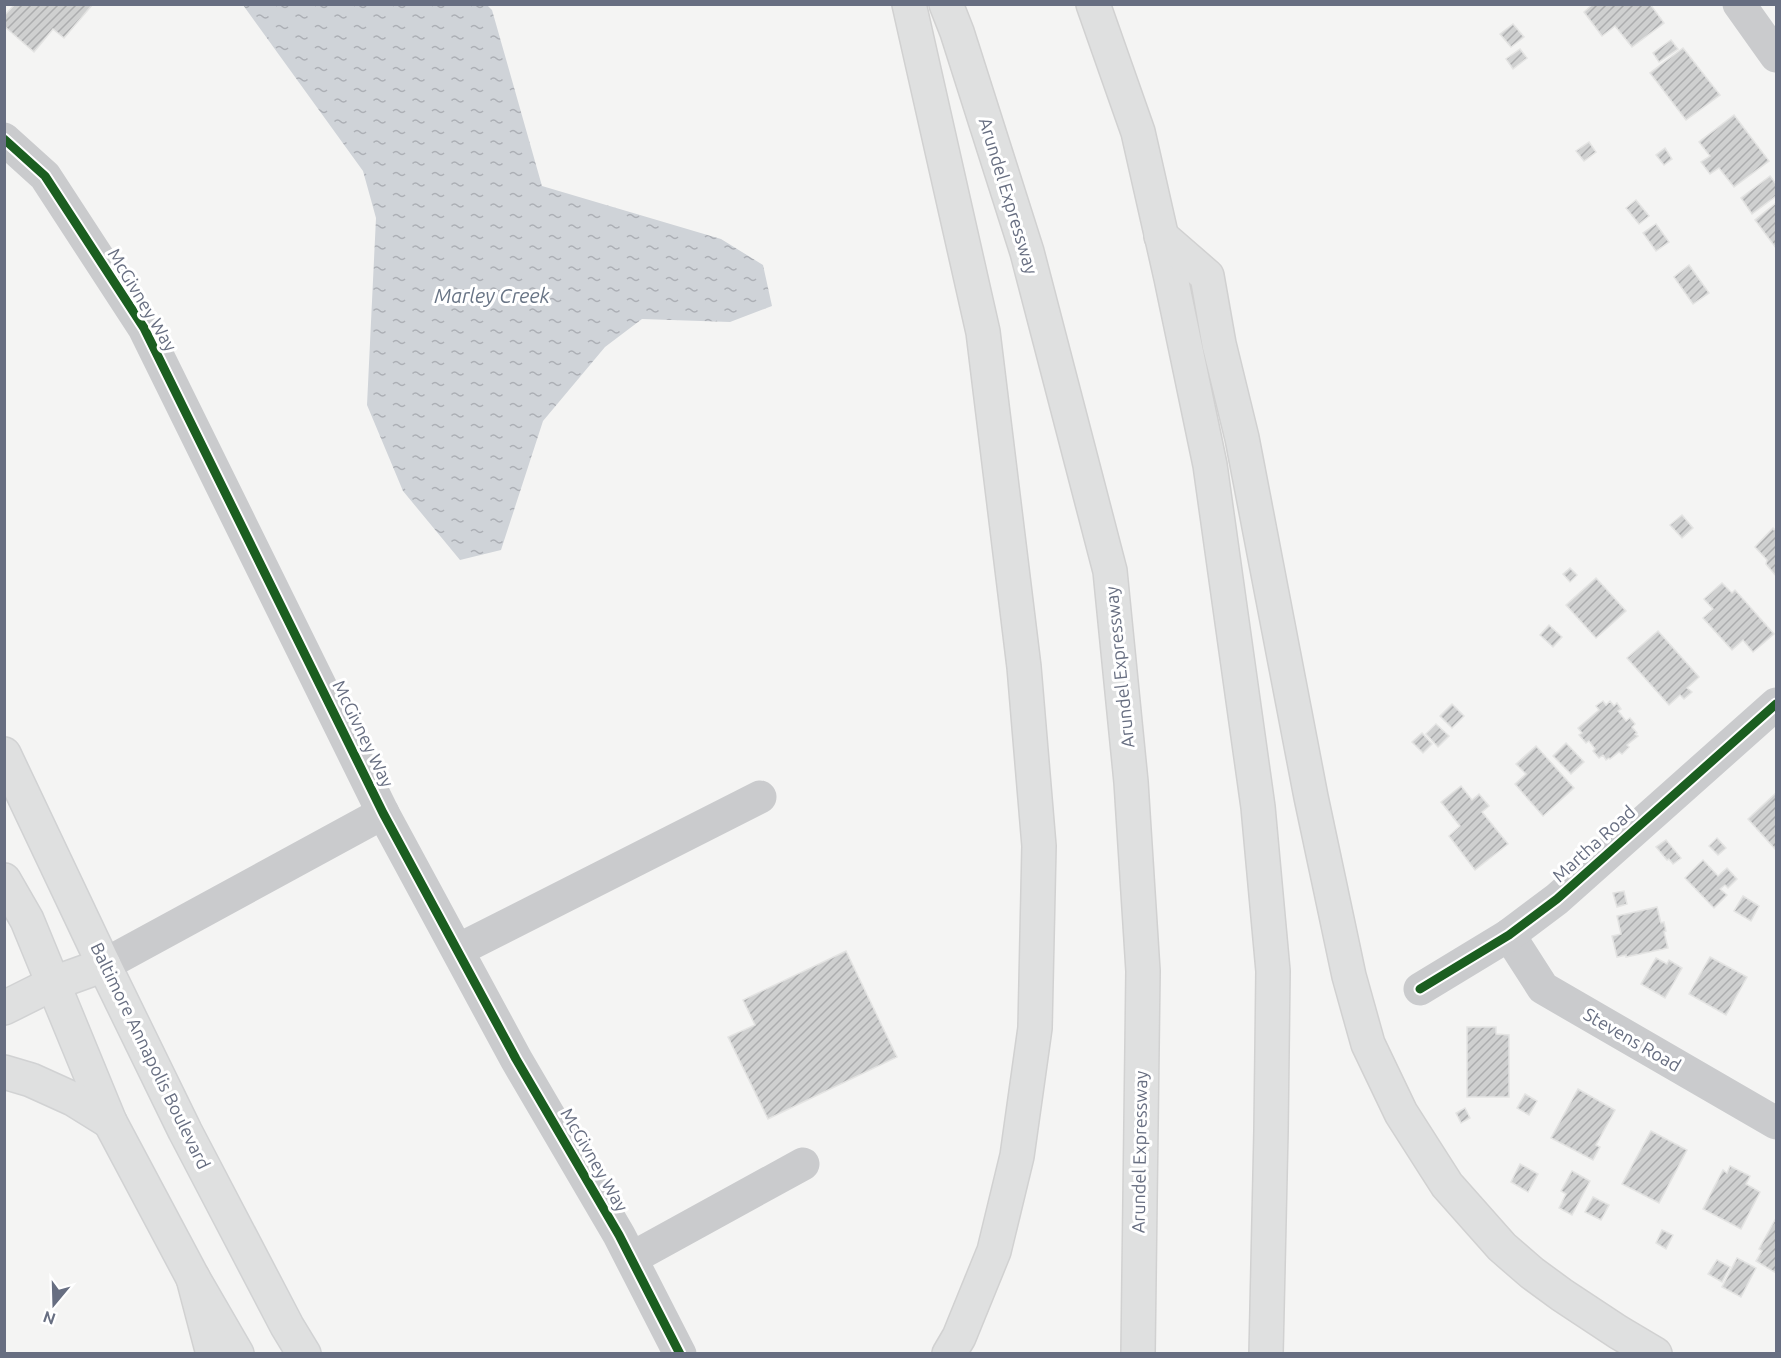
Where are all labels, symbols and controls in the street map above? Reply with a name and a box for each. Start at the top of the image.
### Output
street label: Arundel Expressway [976,115,1042,277]
street label: McGivney Way [104,244,182,355]
water label: Marley Creek [434,284,550,307]
street label: Arundel Expressway [1101,585,1137,749]
street label: McGivney Way [329,677,399,790]
street label: Martha Road [1548,801,1639,885]
street label: Baltimore Annapolis Boulevard [87,939,215,1172]
street label: Stevens Road [1580,1003,1685,1075]
street label: Arundel Expressway [1128,1070,1150,1233]
street label: McGivney Way [557,1104,633,1215]
north arrow [24,1274,84,1334]
text: N [41,1308,58,1329]

